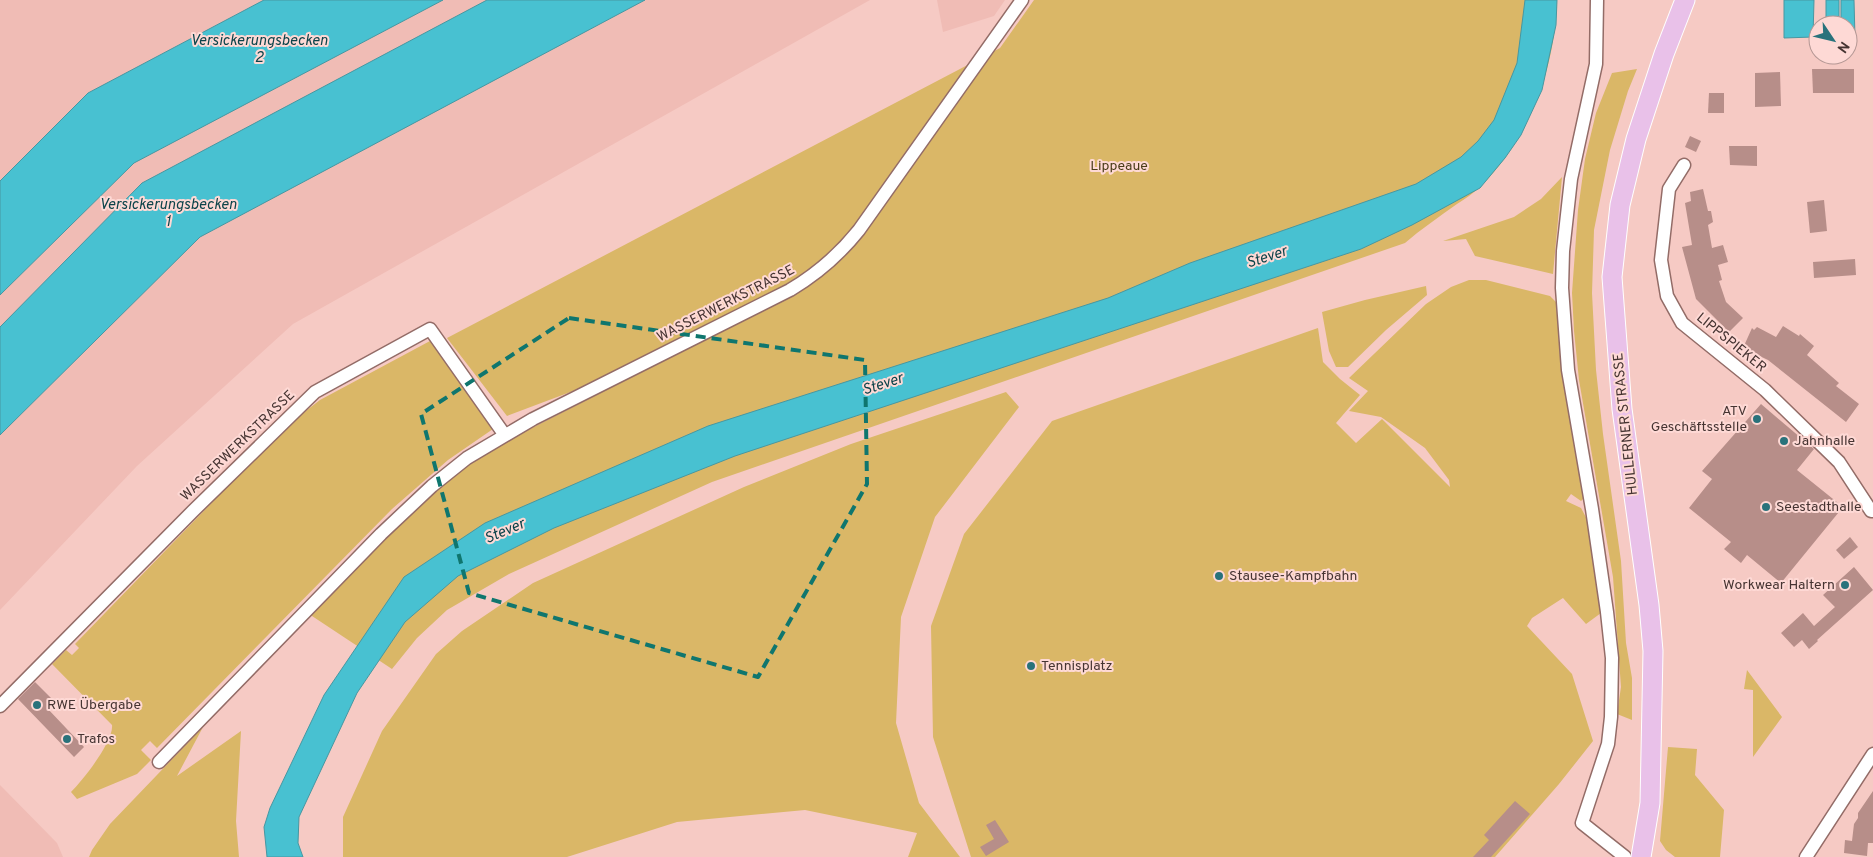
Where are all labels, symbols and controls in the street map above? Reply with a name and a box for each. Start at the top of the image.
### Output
north arrow [1808,15,1858,65]
water label: Versickerungsbecken 2 [190,32,328,68]
text: N [1833,38,1852,56]
park label: Lippeaue [1090,158,1148,175]
water label: Versickerungsbecken 1 [99,196,237,232]
water label: Stever [1244,242,1291,274]
street label: WASSERWERKSTRASSE [654,262,798,346]
street label: LIPPSPIEKER [1692,310,1770,376]
street label: HULLERNER STRASSE [1610,352,1642,496]
water label: Stever [860,369,907,401]
street label: WASSERWERKSTRASSE [177,387,299,505]
place label: ATV Geschäftsstelle [1651,403,1747,436]
marker: ATV Geschäftsstelle [1751,413,1763,425]
place label: Jahnhalle [1794,433,1855,450]
marker: Jahnhalle [1778,435,1790,447]
place label: Seestadthalle [1776,499,1862,516]
marker: Seestadthalle [1760,501,1772,513]
water label: Stever [482,515,529,549]
place label: Stausee-Kampfbahn [1229,568,1357,585]
marker: Stausee-Kampfbahn [1213,570,1225,582]
place label: Workwear Haltern [1723,577,1835,594]
marker: Workwear Haltern [1839,579,1851,591]
place label: Tennisplatz [1041,658,1113,675]
marker: Tennisplatz [1025,660,1037,672]
place label: RWE Übergabe [47,696,141,714]
marker: RWE Übergabe [31,699,43,711]
place label: Trafos [77,731,115,748]
marker: Trafos [61,733,73,745]

